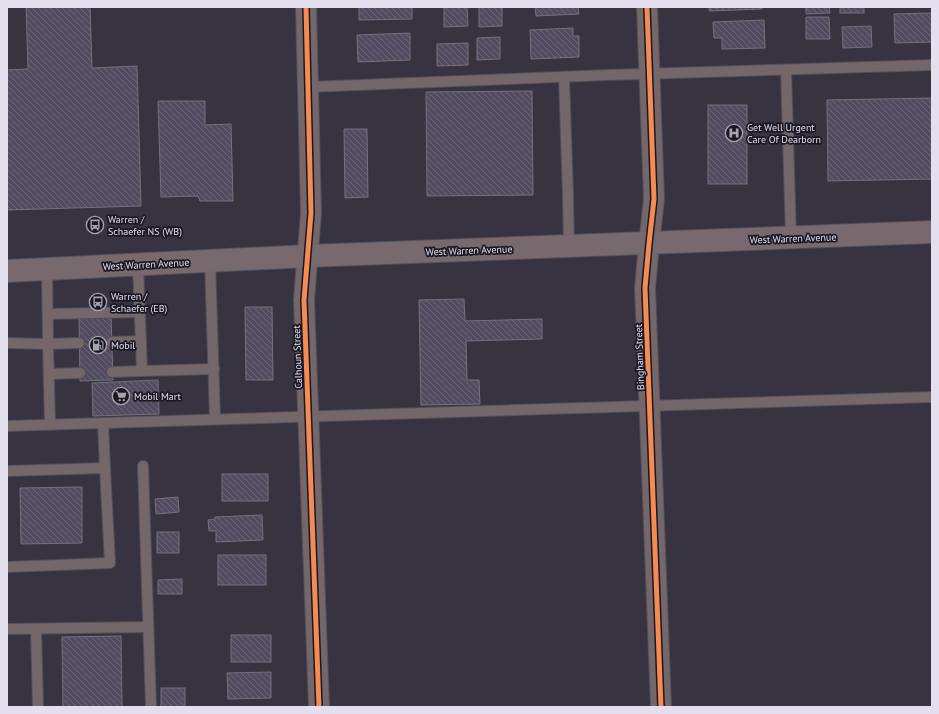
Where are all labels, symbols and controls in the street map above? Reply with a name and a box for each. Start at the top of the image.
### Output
place label: Get Well Urgent Care Of Dearborn [747,121,821,146]
hospital icon: Get Well Urgent Care Of Dearborn [724,123,744,143]
place label: Warren / Schaefer NS (WB) [108,213,182,238]
bus stop icon: Warren / Schaefer NS (WB) [85,215,105,235]
street label: West Warren Avenue [749,230,837,247]
street label: West Warren Avenue [425,242,513,259]
street label: West Warren Avenue [102,256,190,273]
place label: Warren / Schaefer (EB) [111,290,168,315]
bus stop icon: Warren / Schaefer (EB) [88,292,108,312]
street label: Bingham Street [632,323,647,390]
street label: Calhoun Street [290,325,305,389]
fuel station icon: Mobil [88,335,108,355]
place label: Mobil [111,339,135,352]
supermarket icon: Mobil Mart [111,386,131,406]
place label: Mobil Mart [134,390,182,403]

